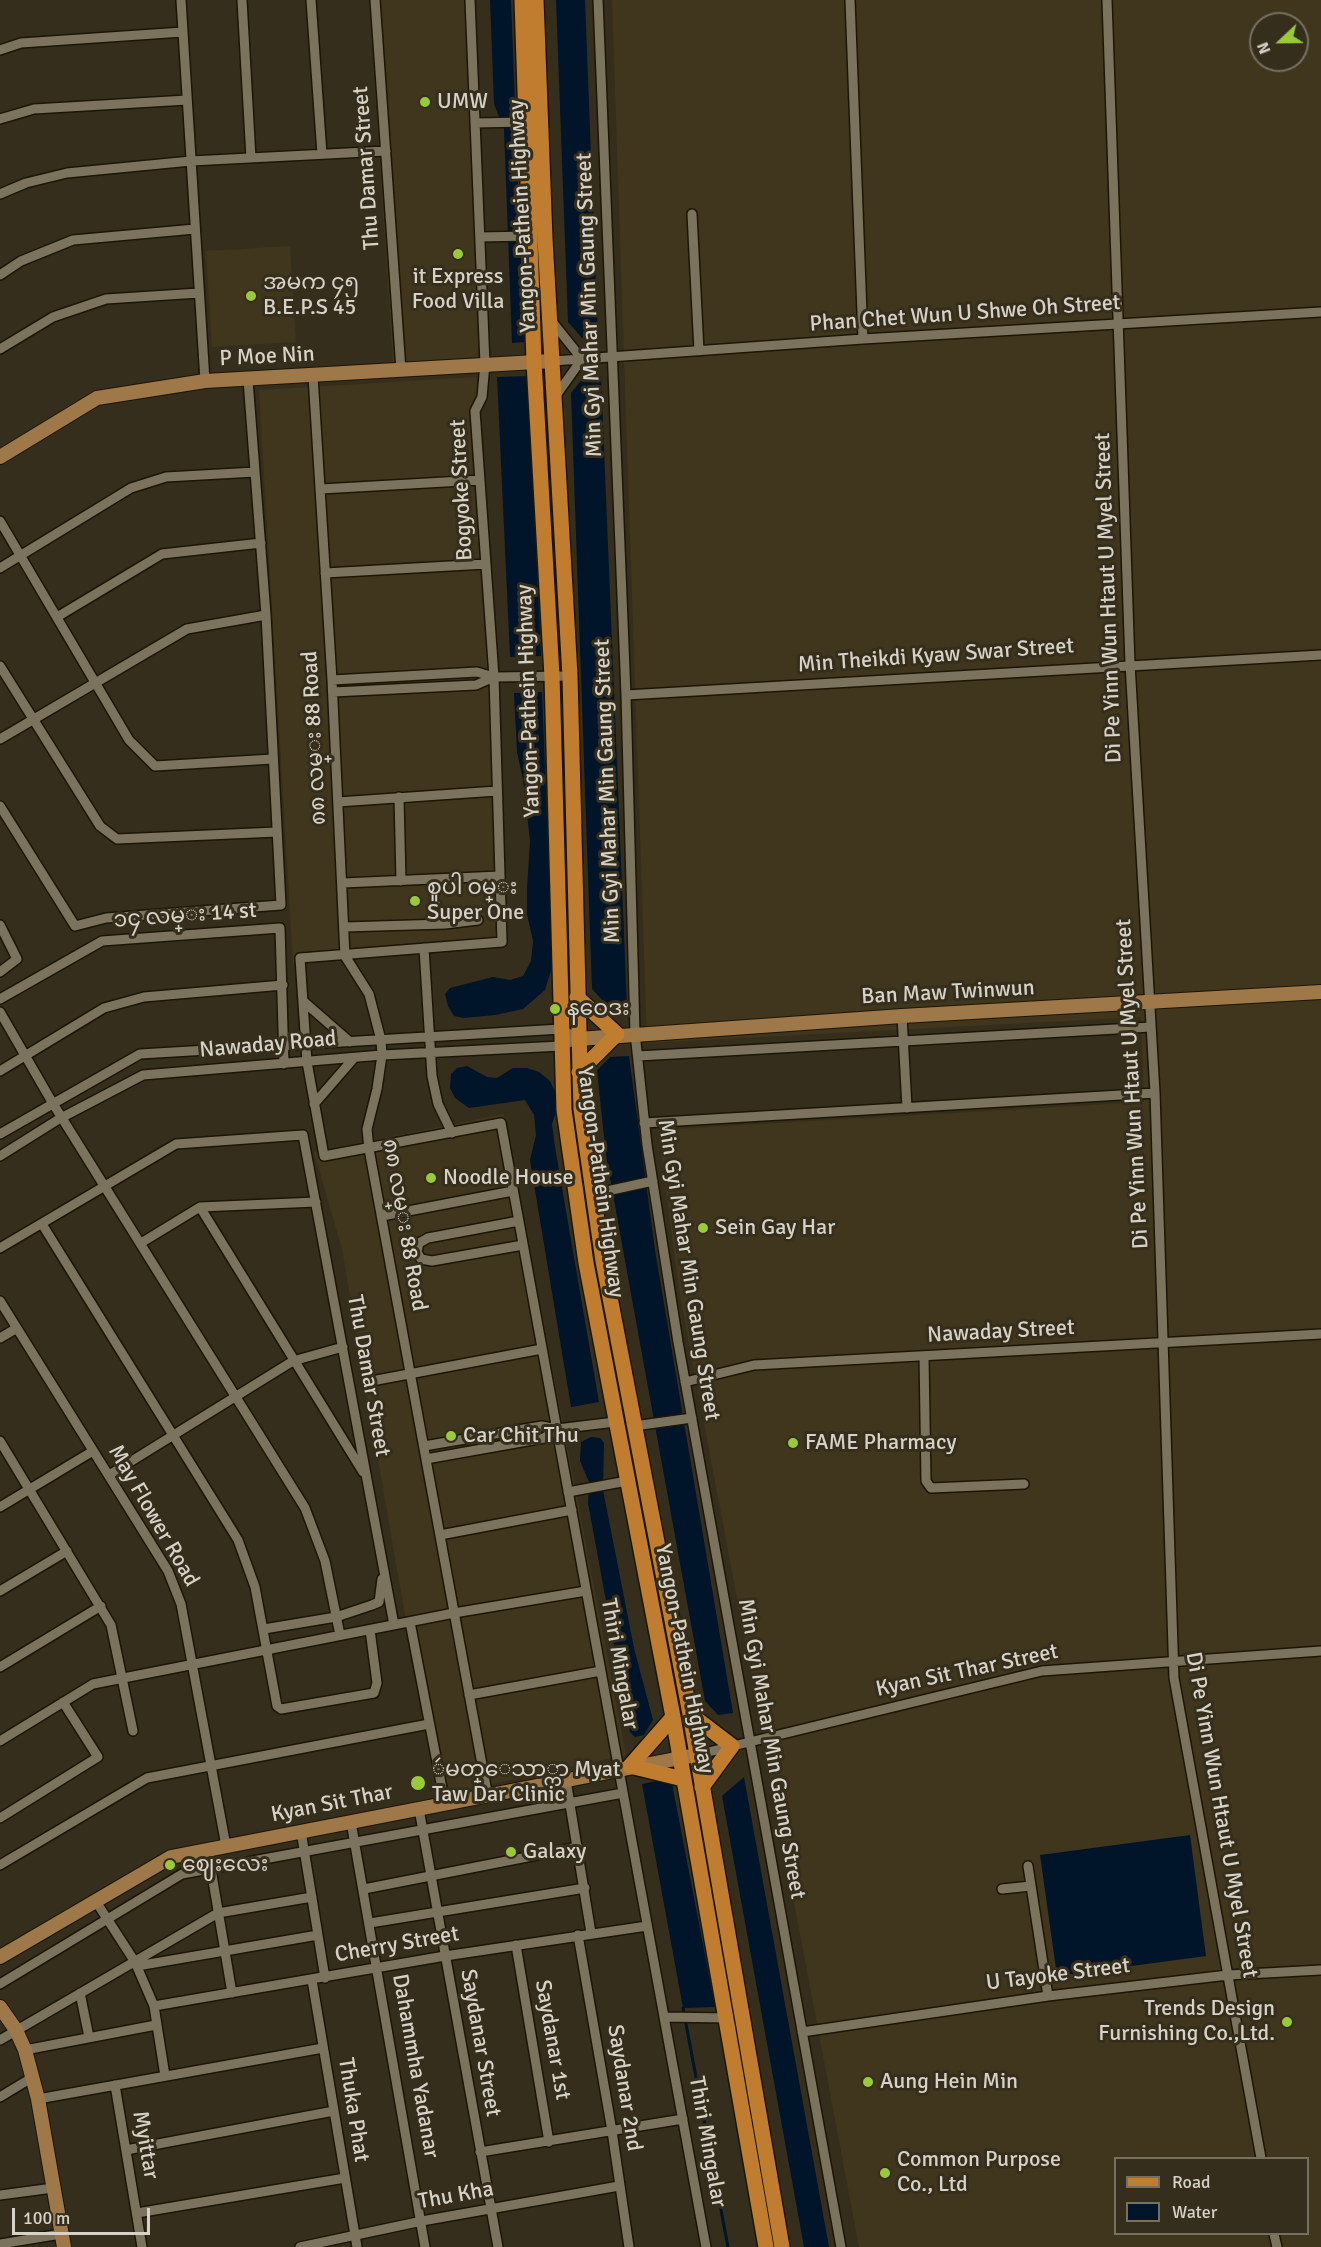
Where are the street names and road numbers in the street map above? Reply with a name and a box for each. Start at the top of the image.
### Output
street label: Thu Damar Street [348,85,386,251]
street label: Yangon-Pathein Highway [504,99,542,333]
street label: Min Gyi Mahar Min Gaung Street [571,152,609,458]
street label: Phan Chet Wun U Shwe Oh Street [809,290,1121,338]
street label: P Moe Nin [219,341,315,373]
street label: Bogyoke Street [445,419,479,561]
street label: Di Pe Yinn Wun Htaut U Myel Street [1090,432,1128,764]
street label: Yangon-Pathein Highway [512,584,546,818]
street label: Min Theikdi Kyaw Swar Street [797,633,1075,679]
street label: Min Gyi Mahar Min Gaung Street [589,638,627,944]
street label: ၈၈ လမ္း 88 Road [297,650,333,826]
street label: ၁၄ လမ္း 14 st [113,898,257,934]
street label: Di Pe Yinn Wun Htaut U Myel Street [1111,918,1155,1250]
street label: Ban Maw Twinwun [861,975,1035,1011]
street label: Nawaday Road [198,1026,338,1064]
street label: Yangon-Pathein Highway [571,1065,629,1299]
street label: Min Gyi Mahar Min Gaung Street [651,1118,725,1422]
street label: ၈၈ လမ္း 88 Road [376,1137,432,1313]
street label: Thu Damar Street [341,1293,395,1459]
street label: Nawaday Street [927,1315,1075,1349]
street label: May Flower Road [102,1440,204,1592]
street label: Yangon-Pathein Highway [649,1542,719,1776]
street label: Thiri Mingalar [595,1597,643,1731]
street label: Min Gyi Mahar Min Gaung Street [732,1597,810,1901]
street label: Kyan Sit Thar Street [873,1639,1061,1703]
street label: Di Pe Yinn Wun Htaut U Myel Street [1179,1650,1263,1980]
street label: Kyan Sit Thar [269,1779,395,1829]
street label: Cherry Street [333,1921,461,1969]
street label: U Tayoke Street [984,1953,1132,1997]
street label: Saydanar Street [454,1967,506,2119]
street label: Dahammha Yadanar [386,1972,444,2160]
street label: Saydanar 1st [528,1978,576,2102]
street label: Saydanar 2nd [601,2023,647,2153]
street label: Thuka Phat [332,2056,374,2164]
street label: Thiri Mingalar [683,2075,731,2209]
street label: Myittar [126,2109,164,2181]
street label: Thu Kha [416,2176,496,2216]

